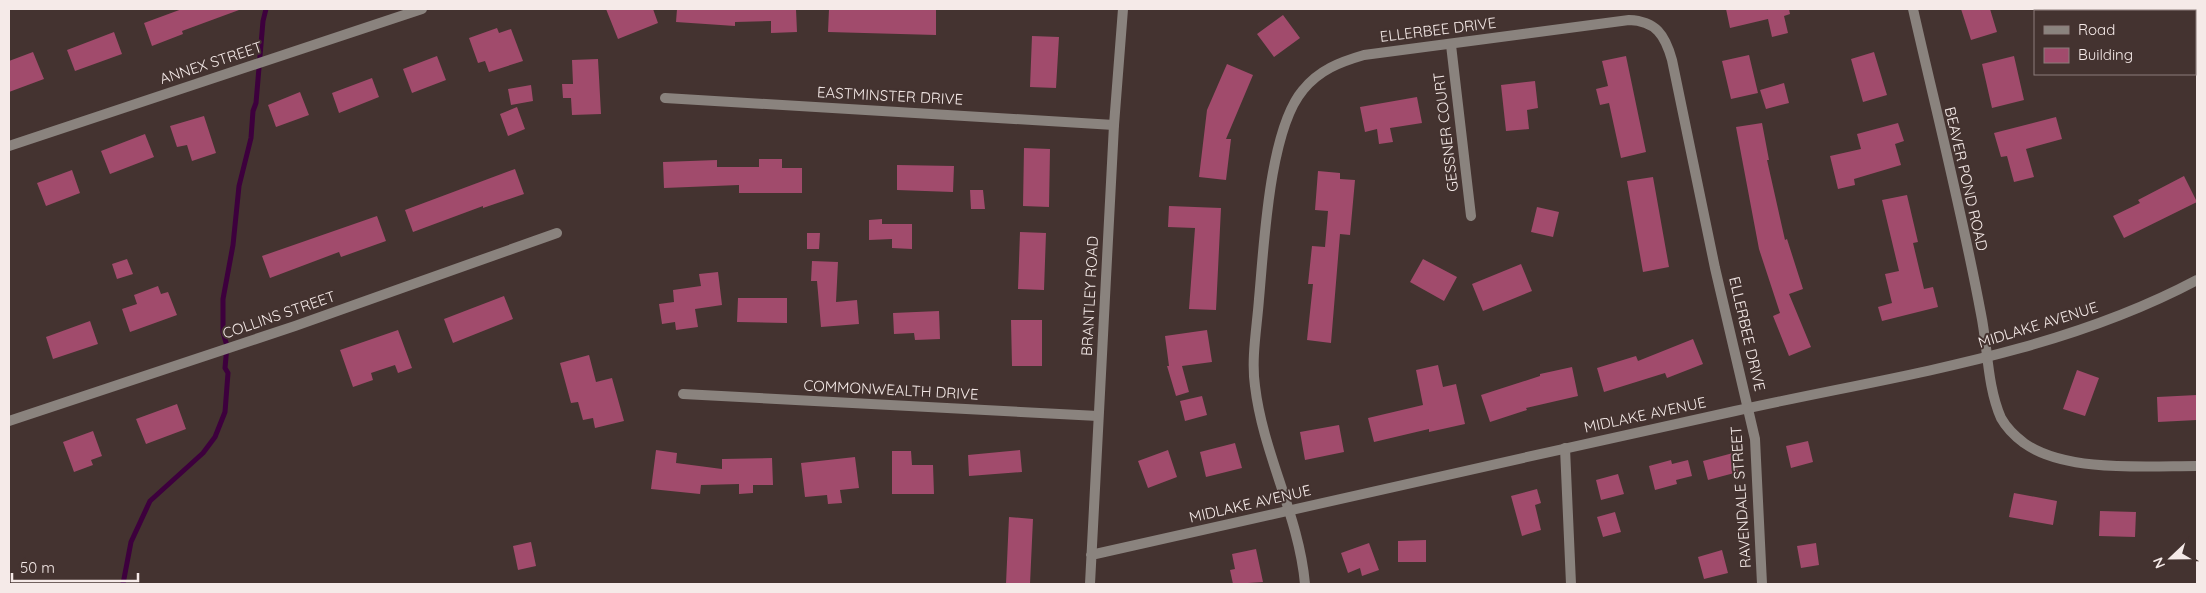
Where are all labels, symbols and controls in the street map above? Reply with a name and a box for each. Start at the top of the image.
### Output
legend [2034,10,2196,75]
street label: ELLERBEE DRIVE [1379,13,1497,46]
text: Road [2078,20,2115,39]
street label: ANNEX STREET [157,37,265,88]
text: Building [2078,45,2133,64]
street label: GESSNER COURT [1429,71,1462,193]
street label: EASTMINSTER DRIVE [817,82,963,109]
street label: BEAVER POND ROAD [1941,105,1992,253]
street label: BRANTLEY ROAD [1077,235,1102,357]
street label: ELLERBEE DRIVE [1725,275,1770,393]
street label: COLLINS STREET [220,286,338,343]
street label: MIDLAKE AVENUE [1976,297,2100,352]
street label: COMMONWEALTH DRIVE [803,375,979,404]
street label: MIDLAKE AVENUE [1582,392,1708,437]
street label: RAVENDALE STREET [1726,425,1755,569]
street label: MIDLAKE AVENUE [1187,480,1313,527]
north arrow [2146,533,2196,583]
scale bar [12,550,139,582]
text: N [2149,555,2169,571]
text: 50 m [20,558,55,577]

